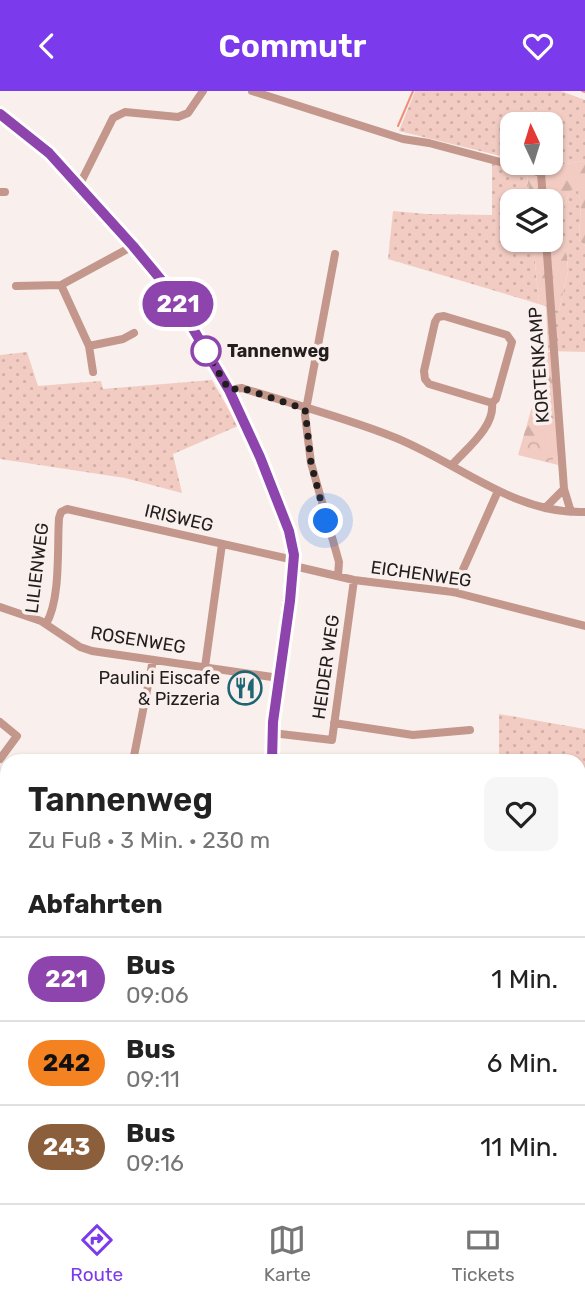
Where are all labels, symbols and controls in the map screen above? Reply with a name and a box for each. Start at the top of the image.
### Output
icon: back [28,27,66,65]
text: Commutr [218,27,367,65]
icon: heart [519,27,557,65]
north arrow [500,112,564,175]
map controls [500,112,563,252]
button: layers [500,189,563,252]
line badge: 221 [138,281,218,327]
text: 221 [156,290,200,318]
street label: KORTENKAMP [524,306,554,424]
marker: Tannenweg [191,336,221,366]
place label: Tannenweg [227,340,330,362]
street label: IRISWEG [142,499,216,537]
your location [308,503,343,538]
street label: LILIENWEG [21,522,53,614]
street label: EICHENWEG [369,556,473,592]
street label: HEIDER WEG [308,613,344,721]
street label: ROSENWEG [89,622,187,658]
place label: Paulini Eiscafe & Pizzeria [98,667,220,710]
restaurant icon: Paulini Eiscafe & Pizzeria [226,669,264,707]
button: heart [484,777,558,851]
text: Tannenweg [28,780,213,819]
text: Zu Fuß · 3 Min. · 230 m [28,826,270,854]
text: Abfahrten [28,889,163,920]
text: Bus [126,950,175,981]
text: 1 Min. [491,964,558,995]
text: 221 [45,965,88,993]
text: 09:06 [126,981,189,1009]
text: Bus [126,1034,175,1065]
text: 6 Min. [487,1048,558,1079]
text: 242 [43,1049,90,1077]
text: 09:11 [126,1065,180,1093]
text: Bus [126,1118,175,1149]
text: 11 Min. [480,1132,558,1163]
text: 243 [43,1133,90,1161]
text: 09:16 [126,1149,184,1177]
tab: Route [70,1221,123,1286]
tab: Karte [264,1221,311,1286]
tab: Tickets [452,1221,515,1286]

